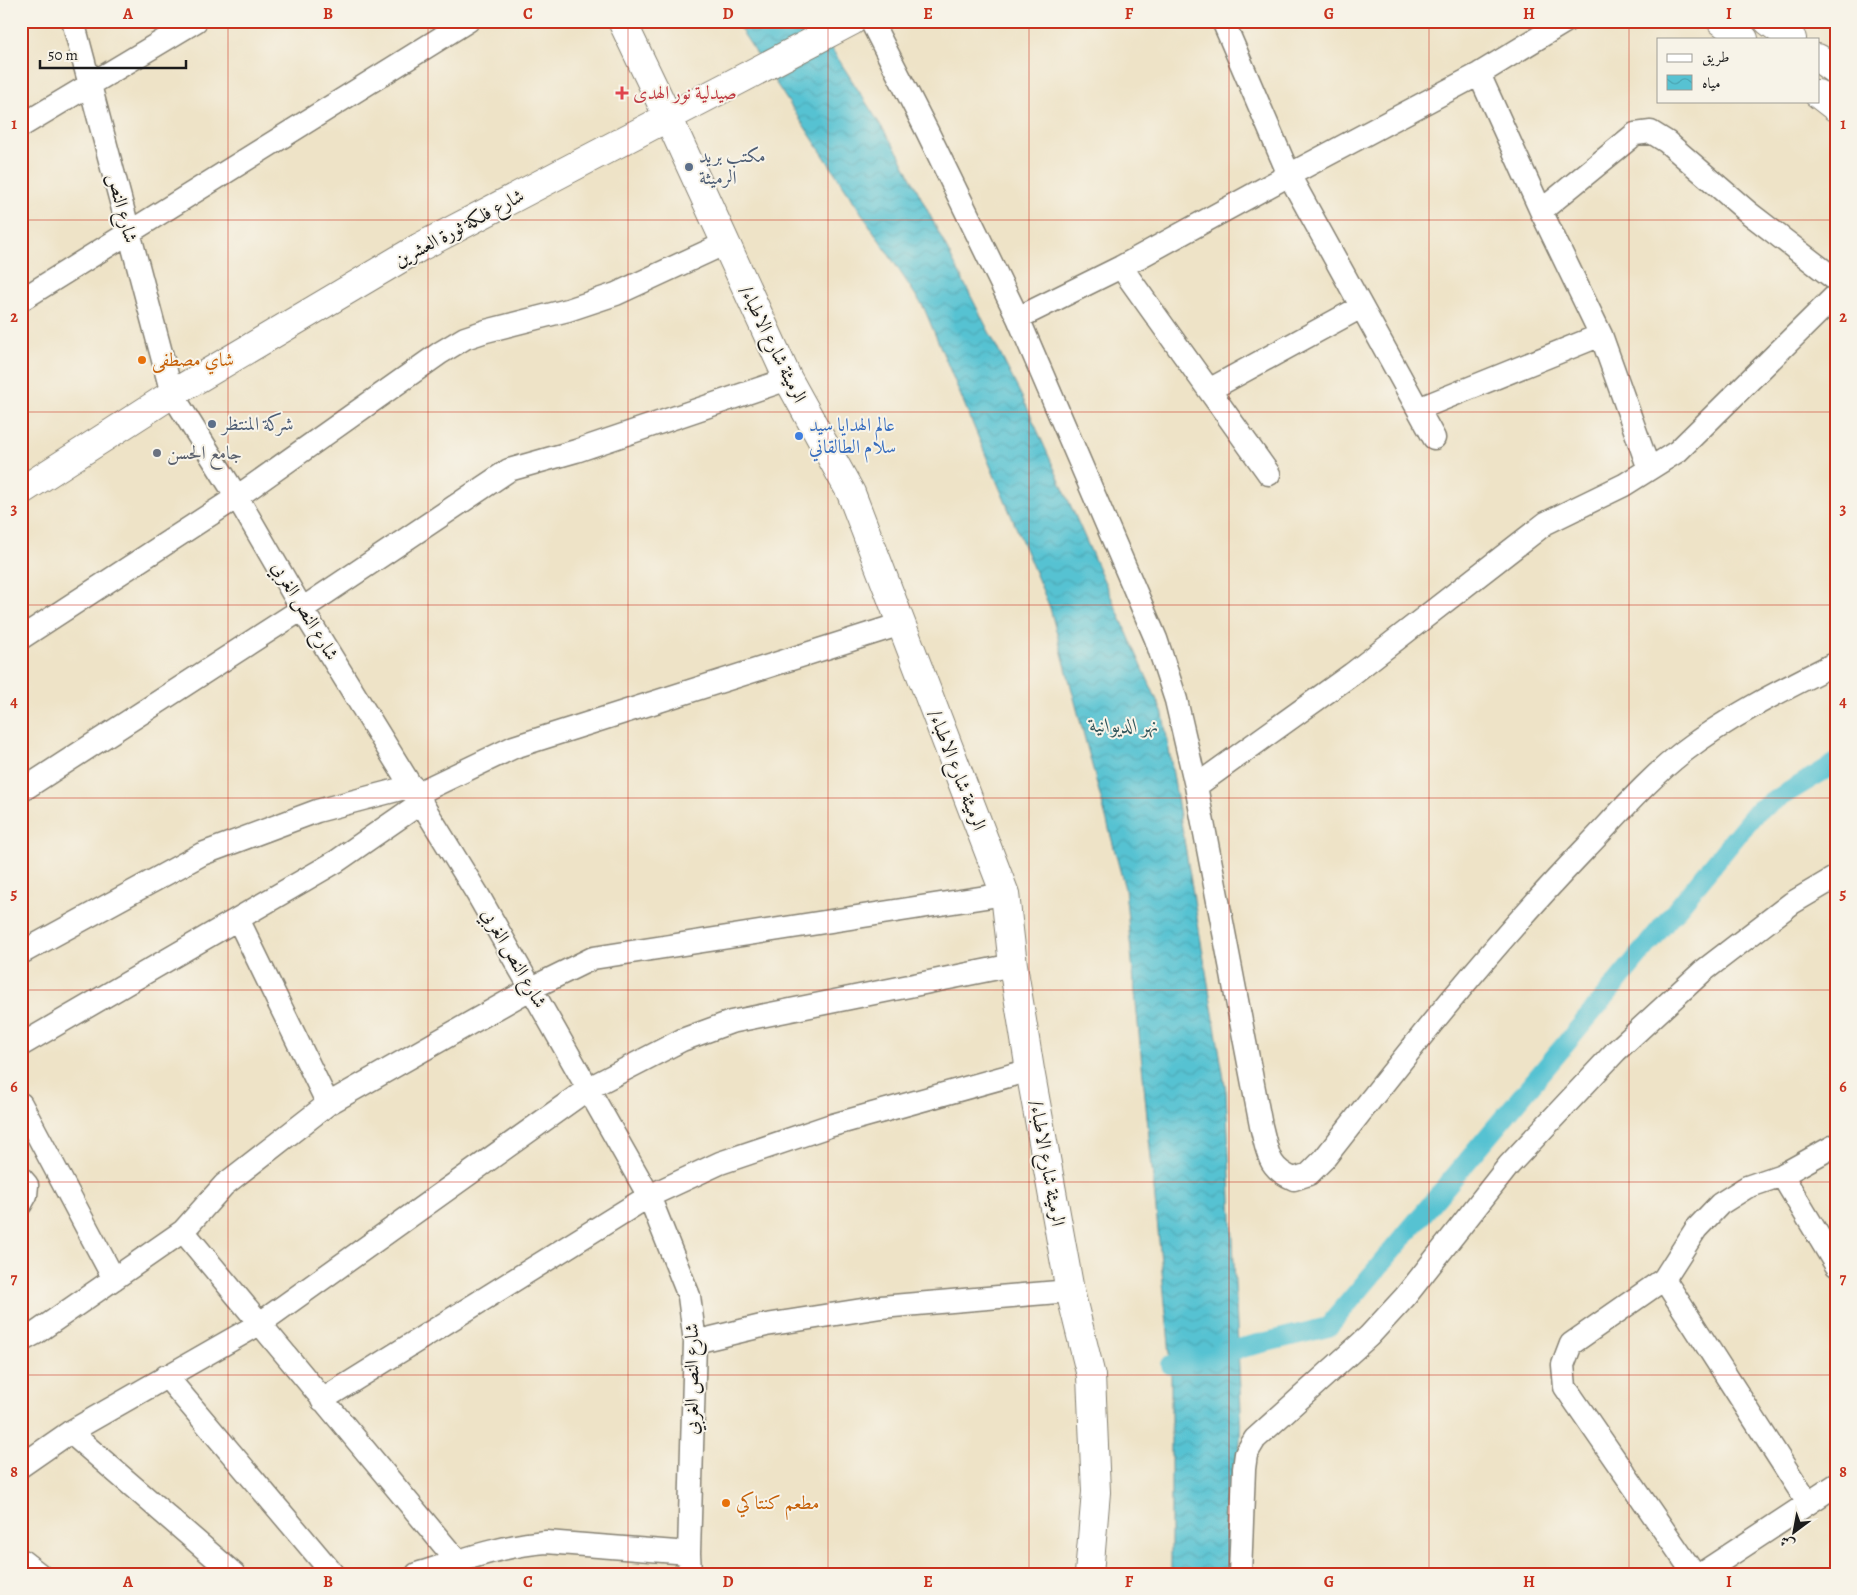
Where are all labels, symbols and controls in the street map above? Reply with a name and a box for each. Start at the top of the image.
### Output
text: A [122,3,134,25]
text: B [323,3,333,25]
text: C [523,3,533,25]
text: D [722,3,734,25]
text: E [923,3,933,25]
text: F [1125,3,1134,25]
text: G [1324,3,1334,25]
text: H [1523,3,1535,25]
text: I [1726,3,1732,25]
scale bar [40,38,186,70]
legend [1657,38,1820,102]
text: 50 m [48,45,78,65]
text: طريق [1702,47,1729,67]
text: مياه [1702,73,1720,93]
place label: صيدلية نور الهدى [633,80,737,106]
marker: صيدلية نور الهدى [615,86,629,100]
text: 1 [11,113,17,135]
text: 1 [1840,113,1846,135]
place label: مكتب بريد الرميثة [699,143,766,191]
marker: مكتب بريد الرميثة [683,161,695,173]
street label: شارع النص [98,170,144,246]
street label: شارع فلكة ثورة العشرين [389,183,530,275]
street label: /الرميثة شارع الاطباء [732,281,813,408]
text: 2 [10,306,18,328]
text: 2 [1839,306,1847,328]
place label: شاي مصطفى [152,347,234,375]
marker: شاي مصطفى [136,354,148,366]
place label: شركة المنتظر [220,411,294,437]
place label: عالم الهدايا سيد سلام الطالقاني [809,412,896,463]
marker: شركة المنتظر [206,418,218,430]
marker: عالم الهدايا سيد سلام الطالقاني [793,430,805,442]
place label: جامع الحسن [167,440,242,470]
marker: جامع الحسن [151,447,163,459]
text: 3 [11,498,18,520]
text: 3 [1840,498,1847,520]
street label: شارع النص الغربي [263,557,345,667]
text: 4 [10,691,18,713]
text: 4 [1839,691,1847,713]
street label: /الرميثة شارع الاطباء [920,706,992,835]
water label: نهر الديوانية [1087,712,1159,739]
text: 5 [11,883,18,905]
text: 5 [1840,883,1847,905]
street label: شارع النص الغربي [473,903,553,1014]
text: 6 [10,1076,18,1098]
text: 6 [1839,1076,1847,1098]
street label: /الرميثة شارع الاطباء [1021,1098,1071,1229]
text: 7 [11,1268,18,1290]
text: 7 [1840,1268,1847,1290]
street label: شارع النص الغربي [679,1323,707,1435]
text: 8 [10,1461,18,1483]
text: 8 [1839,1461,1847,1483]
place label: مطعم كنتاكي [736,1490,819,1521]
marker: مطعم كنتاكي [720,1497,732,1509]
north arrow [1770,1508,1820,1558]
text: ش [1776,1531,1798,1554]
text: A [122,1571,134,1593]
text: B [323,1571,333,1593]
text: C [523,1571,533,1593]
text: D [722,1571,734,1593]
text: E [923,1571,933,1593]
text: F [1125,1571,1134,1593]
text: G [1324,1571,1334,1593]
text: H [1523,1571,1535,1593]
text: I [1726,1571,1732,1593]

